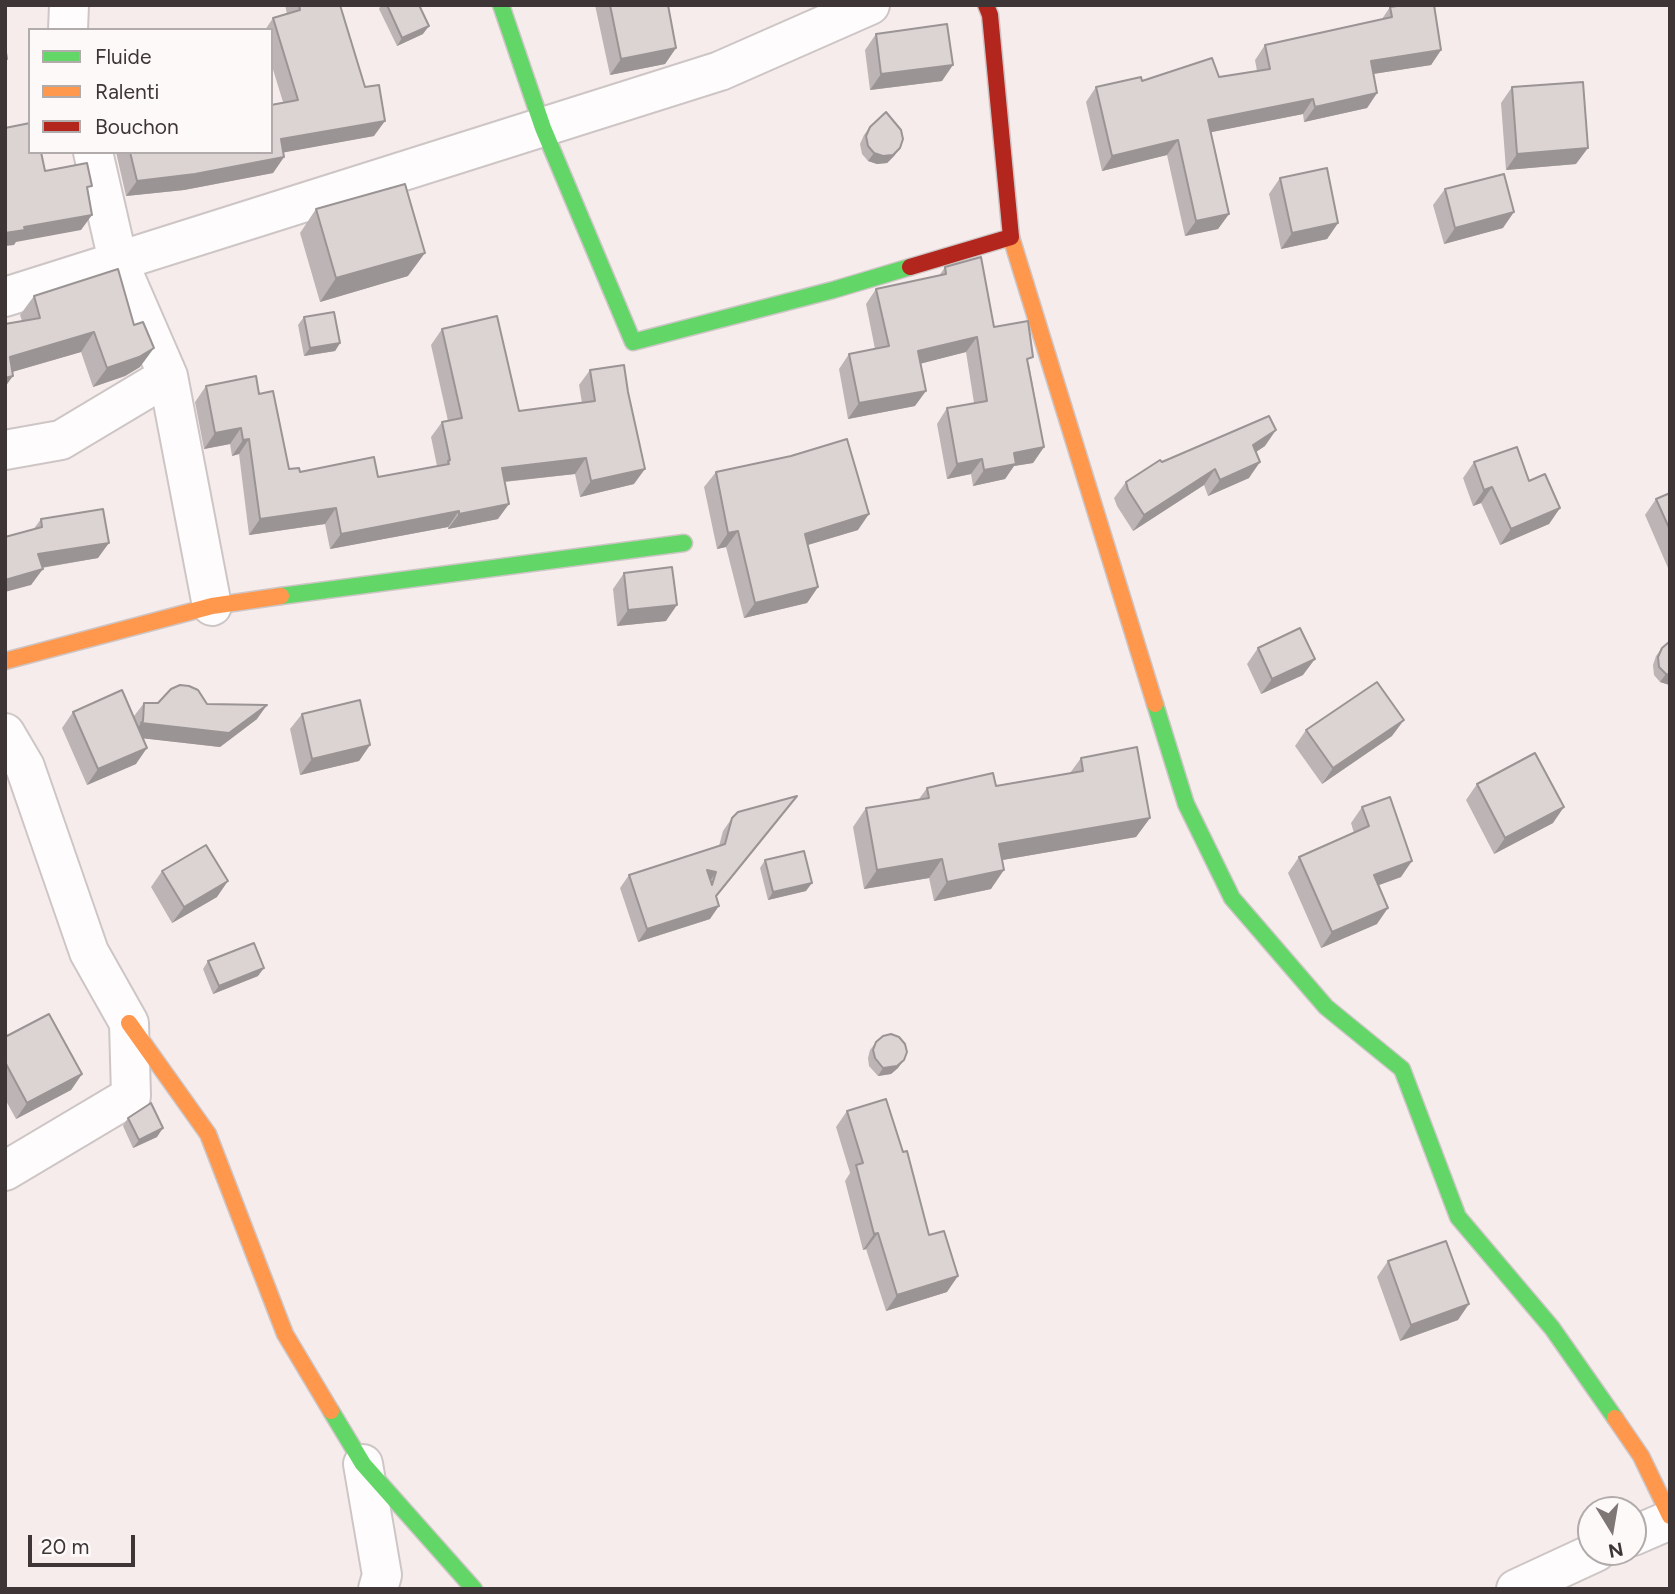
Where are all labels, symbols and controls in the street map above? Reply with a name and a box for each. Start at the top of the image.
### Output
legend [28,28,273,154]
text: Fluide [95,44,151,69]
text: Ralenti [95,79,159,104]
text: Bouchon [95,114,179,139]
north arrow [1577,1496,1647,1566]
scale bar [32,1520,138,1564]
text: 20 m [41,1534,89,1559]
text: N [1606,1537,1625,1563]

